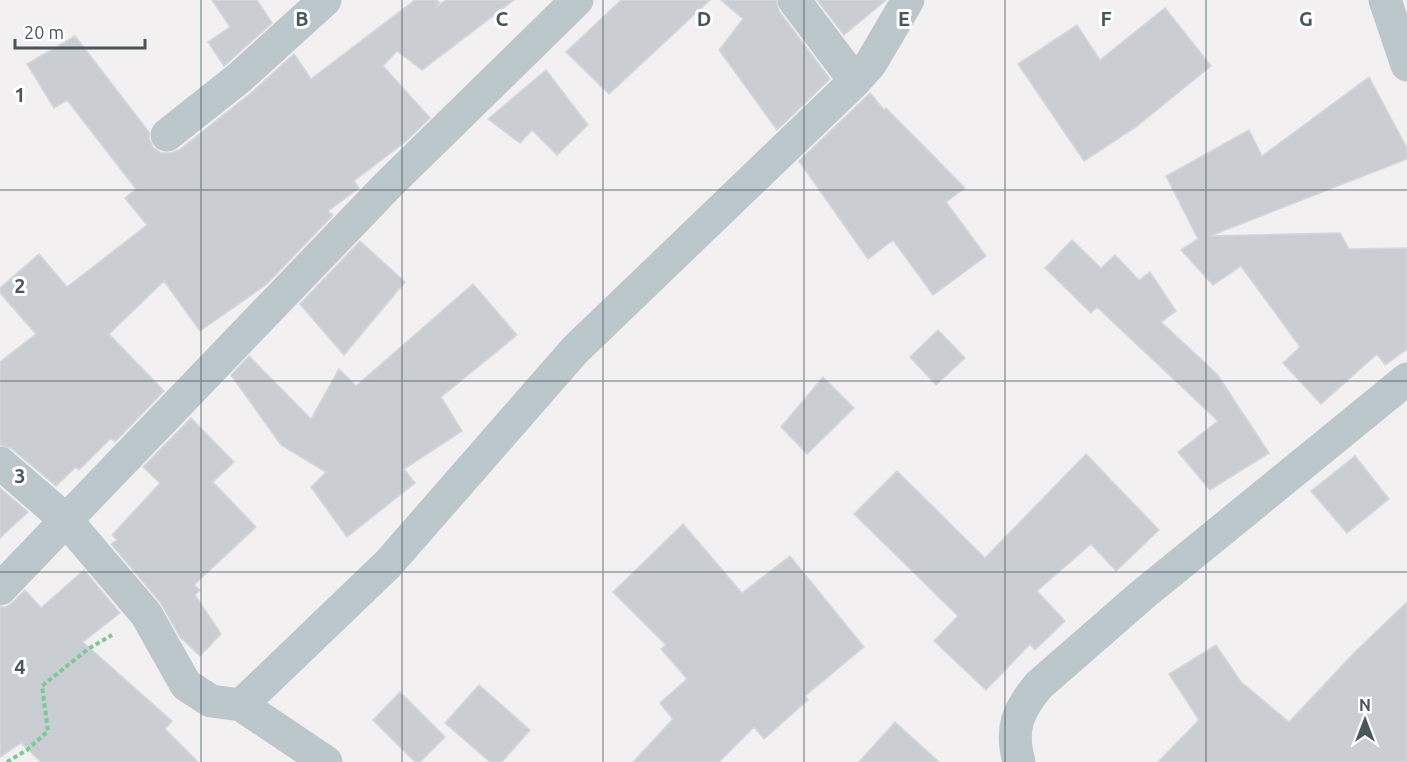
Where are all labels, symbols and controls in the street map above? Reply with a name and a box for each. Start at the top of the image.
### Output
text: B [295,7,309,30]
text: C [496,7,509,30]
text: D [697,7,711,30]
text: E [898,7,910,30]
text: F [1100,7,1112,30]
text: G [1299,7,1313,30]
scale bar [15,12,146,50]
text: 20 m [24,22,64,42]
text: 1 [14,83,26,106]
text: 2 [14,274,26,297]
text: 3 [14,464,26,487]
text: 4 [14,655,26,678]
north arrow [1335,690,1395,750]
text: N [1359,696,1371,714]

